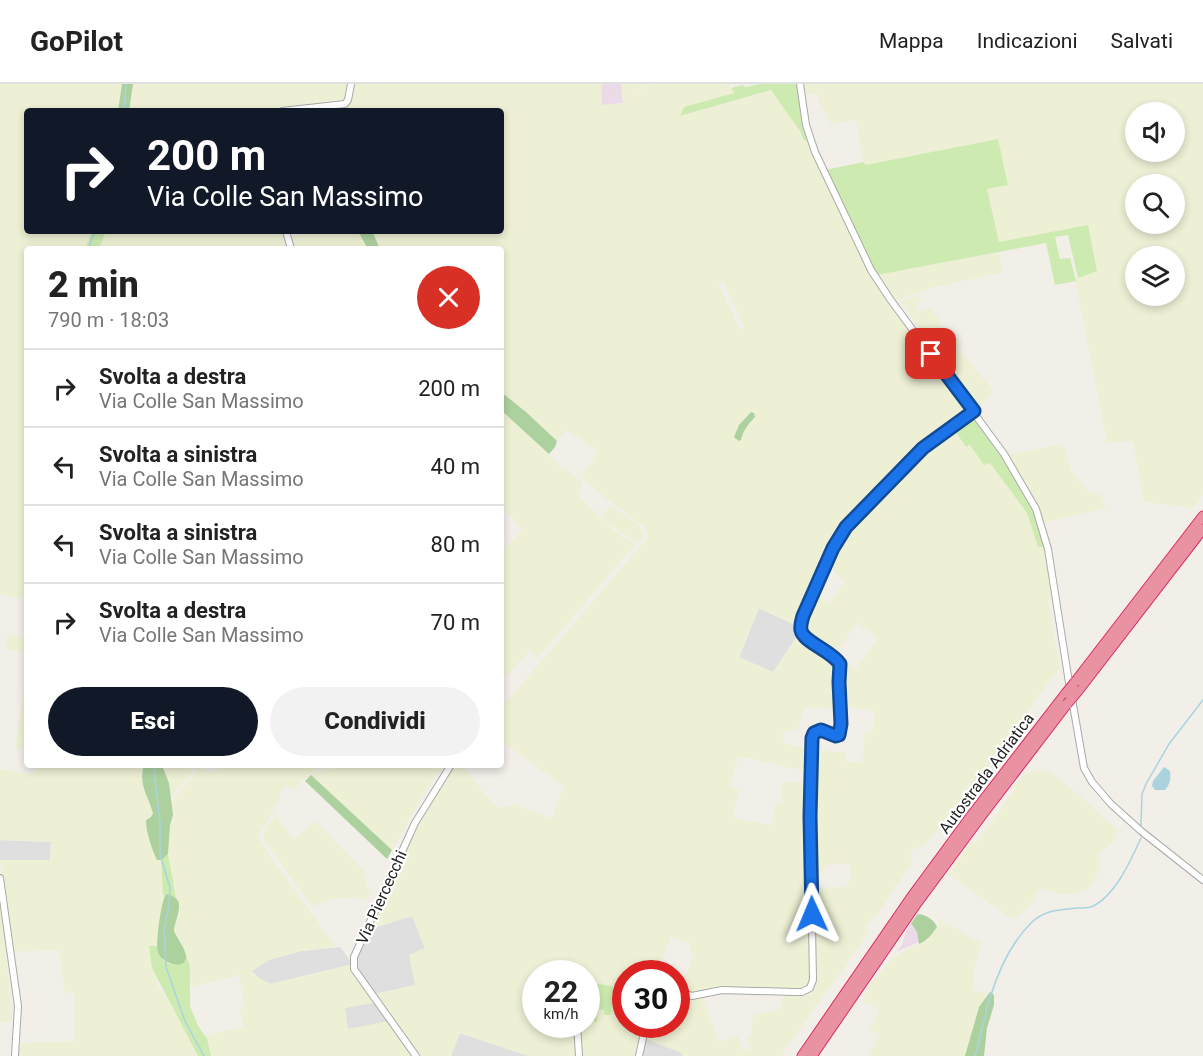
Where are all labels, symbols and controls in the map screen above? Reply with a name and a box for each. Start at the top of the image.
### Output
text: GoPilot [30,25,123,58]
text: Mappa [879,29,944,53]
text: Indicazioni [977,29,1078,53]
text: Salvati [1111,29,1173,53]
map controls [1125,102,1185,306]
button: sound [1125,102,1185,162]
text: 200 m [147,131,266,180]
icon: right [48,132,126,210]
button: search [1125,174,1185,234]
text: Via Colle San Massimo [147,181,423,213]
button: layers [1125,246,1185,306]
text: 2 min [48,264,139,306]
button: close [417,266,480,329]
text: 790 m · 18:03 [48,308,169,332]
pin [905,328,956,379]
icon: arrive [914,337,947,370]
text: Svolta a destra [99,364,246,389]
icon: right [48,372,81,405]
text: 200 m [418,376,480,401]
text: Via Colle San Massimo [99,389,304,413]
text: Svolta a sinistra [99,442,257,467]
icon: left [48,450,81,483]
text: 40 m [431,454,480,479]
text: Via Colle San Massimo [99,467,304,491]
text: Svolta a sinistra [99,520,257,545]
icon: left [48,528,81,561]
text: 80 m [431,532,480,557]
text: Via Colle San Massimo [99,545,304,569]
text: Svolta a destra [99,598,246,623]
icon: right [48,606,81,639]
text: 70 m [431,610,480,635]
text: Via Colle San Massimo [99,623,304,647]
button: Esci [48,687,258,756]
button: Condividi [270,687,480,756]
street label: Autostrada Adriatica [935,709,1038,837]
street label: Via Piercecchi [352,847,411,947]
position arrow [780,882,844,946]
speed limit sign: 30 [612,960,690,1038]
text: 22 [544,974,578,1009]
text: km/h [543,1005,579,1023]

